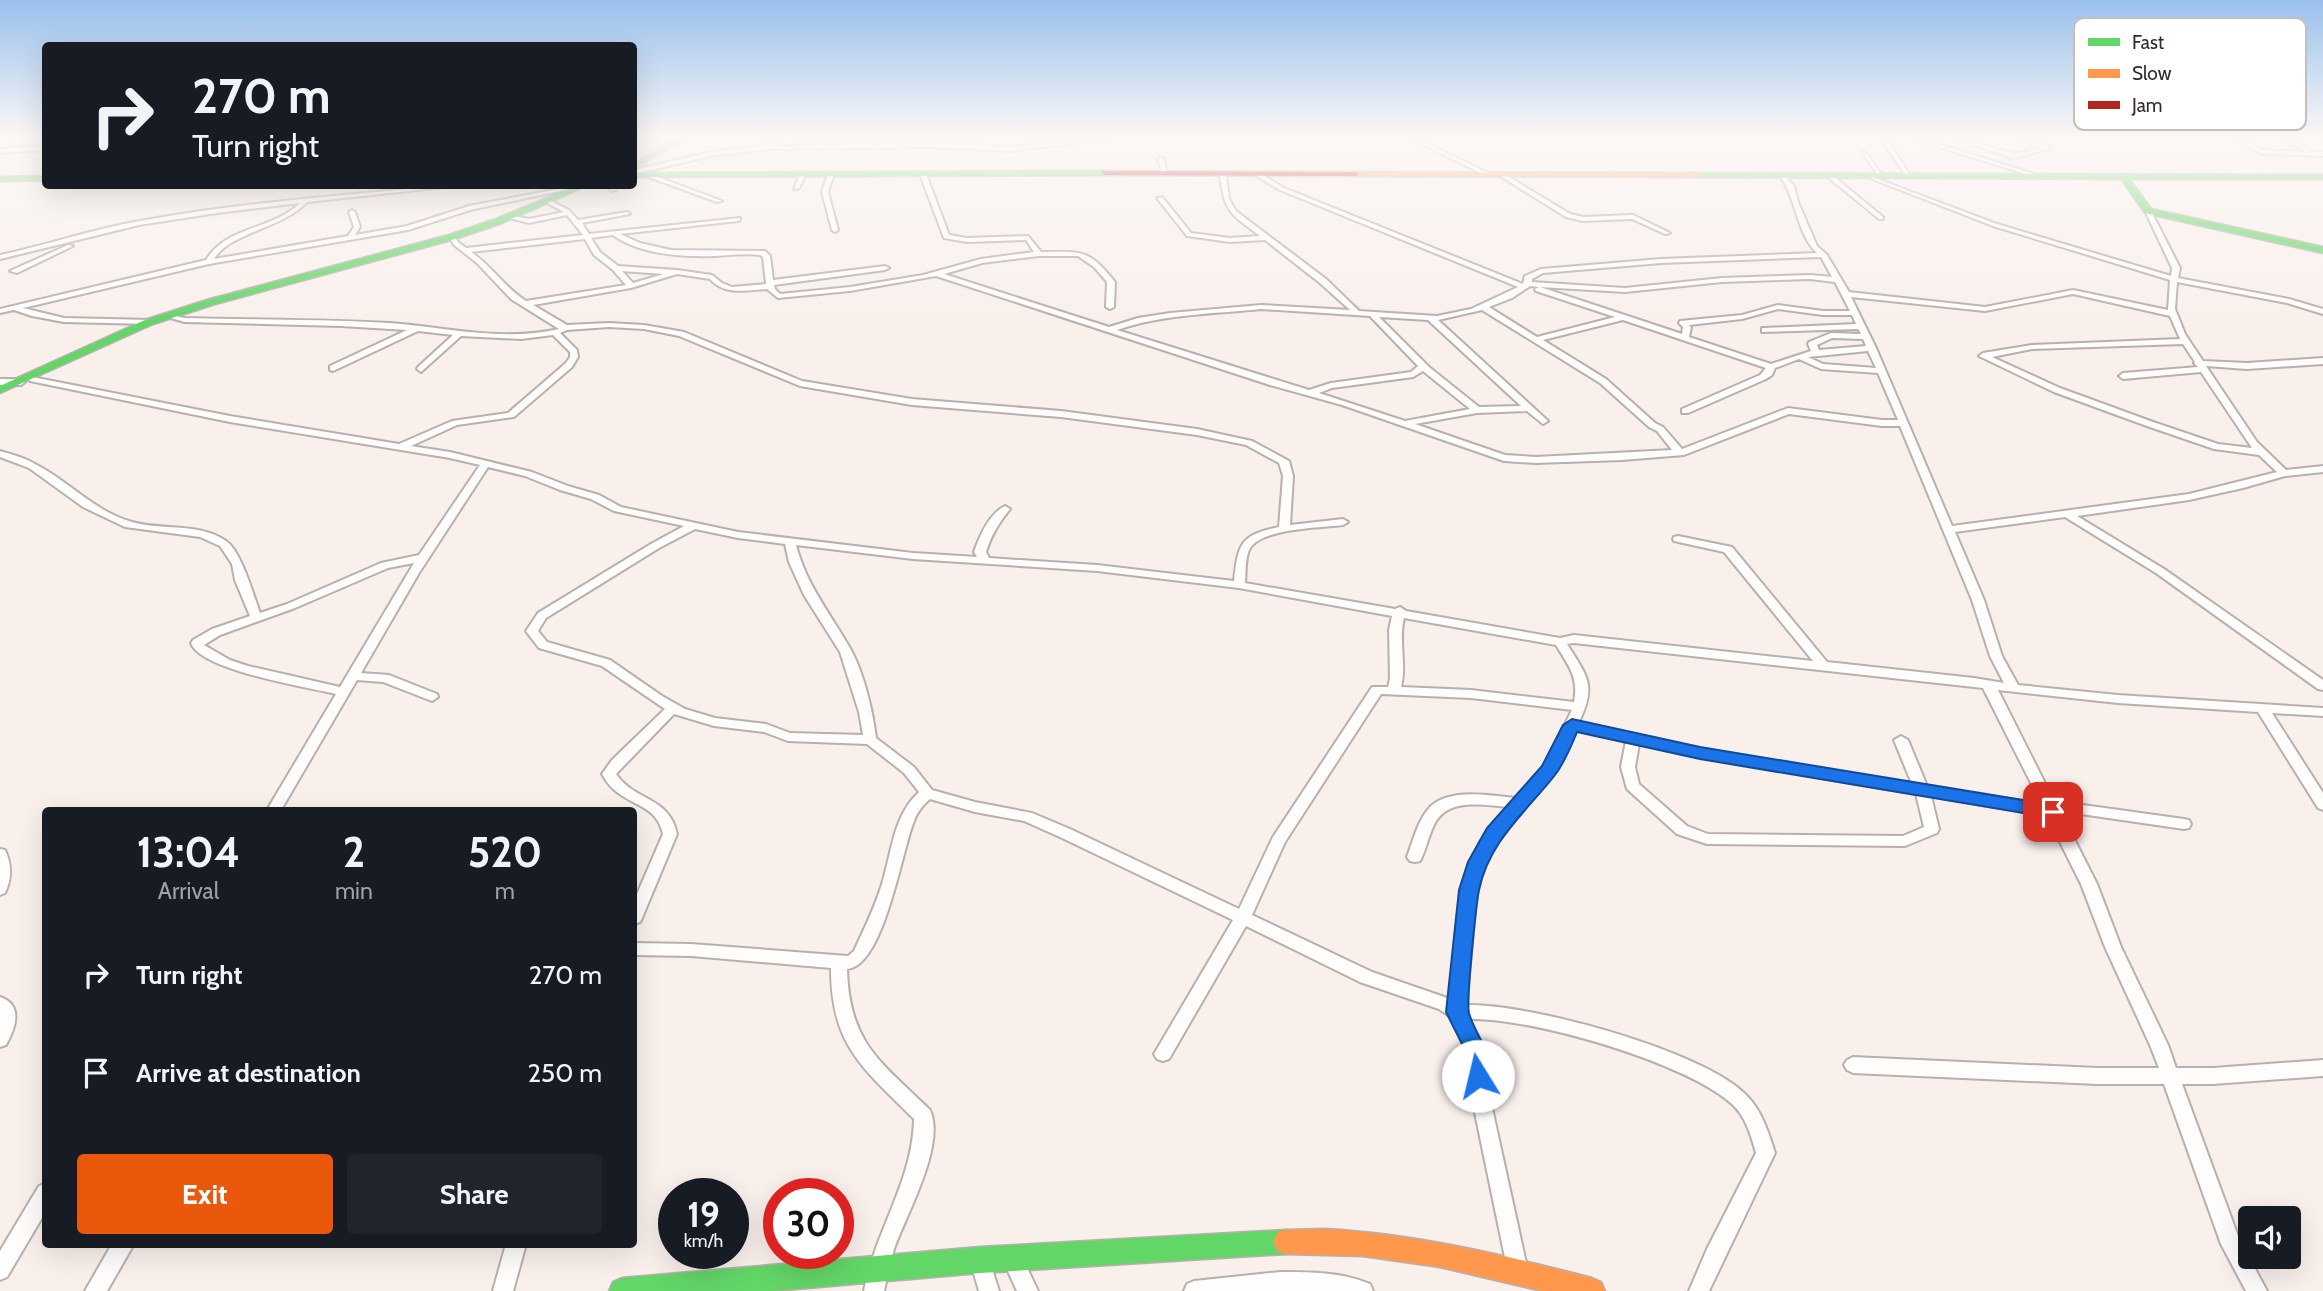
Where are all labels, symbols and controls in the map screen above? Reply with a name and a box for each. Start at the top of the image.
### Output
legend [2074,18,2306,130]
text: Fast [2132,31,2165,54]
text: Slow [2132,62,2172,85]
text: 270 m [192,66,331,125]
icon: right [77,70,168,161]
text: Jam [2131,94,2162,117]
text: Turn right [192,126,319,165]
pin [2023,782,2083,842]
icon: arrive [2034,793,2072,831]
text: 13:04 [137,826,240,878]
text: 2 [343,826,365,878]
text: 520 [468,826,542,878]
text: Arrival [158,877,219,905]
text: min [335,877,373,905]
text: m [495,877,515,905]
icon: right [77,956,115,994]
text: Turn right [136,959,242,991]
text: 270 m [529,959,602,991]
position arrow [1441,1039,1515,1113]
icon: arrive [77,1054,115,1092]
text: Arrive at destination [136,1057,361,1089]
text: 250 m [528,1057,602,1089]
button: Exit [77,1154,333,1234]
button: Share [347,1154,602,1234]
speed limit sign: 30 [763,1178,854,1269]
text: 19 [687,1193,720,1236]
map controls [2238,1206,2301,1269]
button: sound [2238,1206,2301,1269]
text: km/h [684,1230,723,1252]

